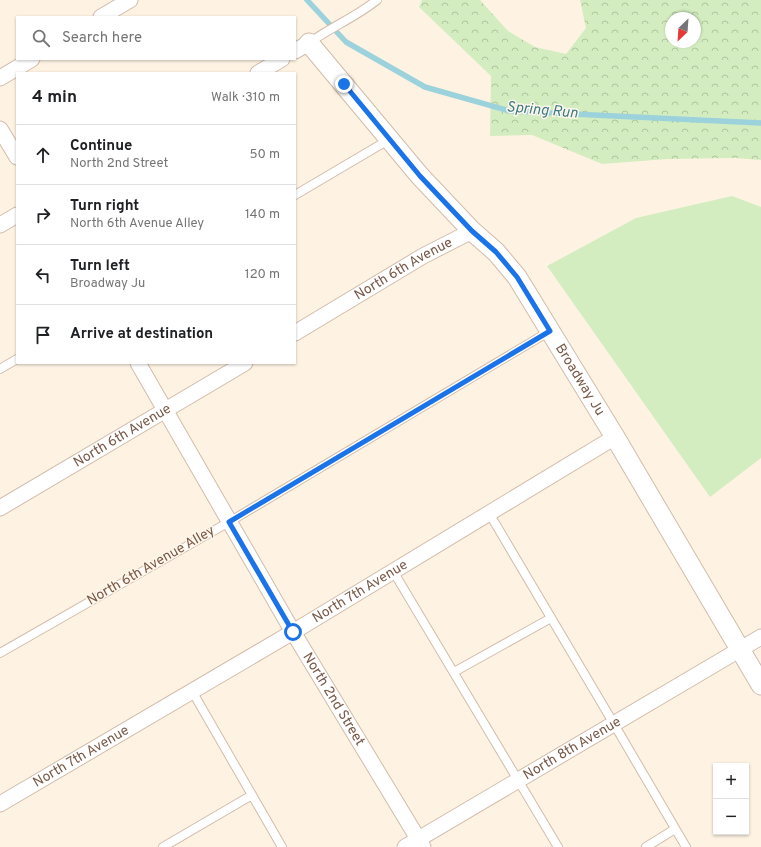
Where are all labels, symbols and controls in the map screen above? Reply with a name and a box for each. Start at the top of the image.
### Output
north arrow [665,12,701,48]
search box [16,16,296,60]
icon: search [30,27,52,49]
text: Search here [62,29,142,48]
route end [335,75,353,93]
text: 4 min [32,87,77,109]
text: Walk · 310 m [211,90,280,106]
water label: Spring Run [506,98,578,124]
text: Continue [70,137,132,156]
icon: ahead [32,144,54,166]
text: 50 m [250,147,280,163]
text: North 2nd Street [70,156,168,172]
text: Turn right [70,197,139,216]
icon: right [32,204,54,226]
text: 140 m [245,207,280,223]
text: North 6th Avenue Alley [70,216,204,232]
street label: North 6th Avenue [351,234,455,304]
text: Turn left [70,257,130,276]
icon: left [32,264,54,286]
text: 120 m [245,267,280,283]
text: Broadway Ju [70,276,145,292]
icon: arrive [32,324,54,346]
text: Arrive at destination [70,325,213,344]
street label: Broadway Ju [551,341,608,419]
street label: North 6th Avenue [70,400,174,471]
street label: North 6th Avenue Alley [84,523,218,609]
street label: North 7th Avenue [309,556,411,627]
route start [284,623,302,641]
street label: North 2nd Street [299,649,368,749]
street label: North 8th Avenue [520,713,624,784]
street label: North 7th Avenue [30,722,132,791]
map controls [713,763,749,835]
button: + [713,763,749,799]
button: − [713,799,749,835]

